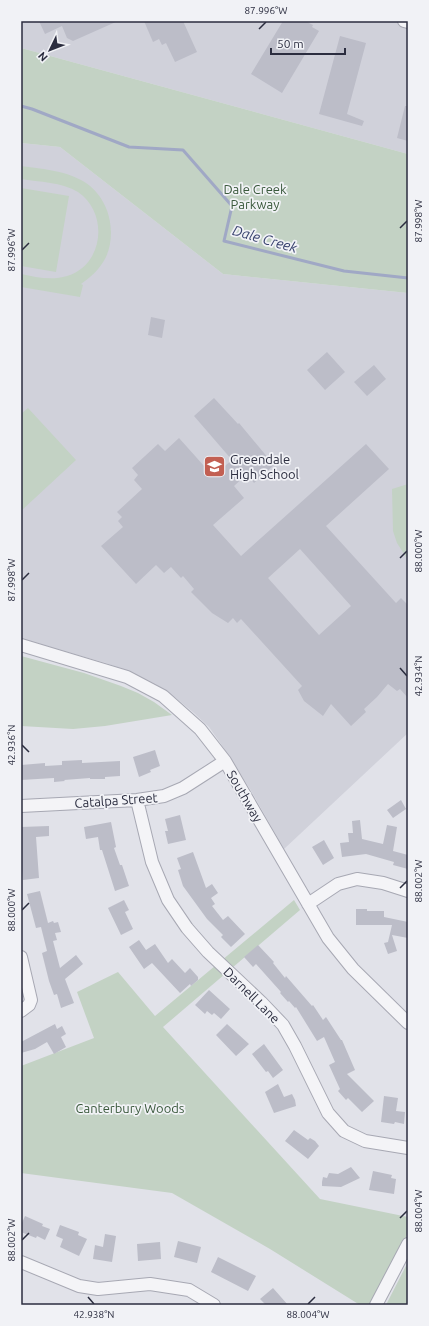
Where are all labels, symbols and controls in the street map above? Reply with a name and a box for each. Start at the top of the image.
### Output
text: 87.996°W [244,5,288,16]
north arrow [30,30,70,70]
scale bar [271,30,345,56]
text: 50 m [277,37,304,50]
text: N [35,50,50,64]
park label: Dale Creek Parkway [223,182,287,211]
text: 87.998°W [413,199,424,243]
water label: Dale Creek [231,222,300,256]
text: 87.996°W [6,228,17,272]
place label: Greendale High School [230,452,300,481]
school or university icon: Greendale High School [201,453,227,479]
text: 88.000°W [413,529,424,573]
text: 87.998°W [6,558,17,602]
text: 42.934°N [413,655,424,697]
text: 42.936°N [6,724,17,766]
street label: Southway [225,768,265,824]
street label: Catalpa Street [74,790,158,810]
text: 88.002°W [413,859,424,903]
text: 88.000°W [6,888,17,932]
street label: Darnell Lane [221,964,283,1026]
park label: Canterbury Woods [75,1101,185,1115]
text: 88.004°W [413,1189,424,1233]
text: 88.002°W [6,1218,17,1262]
text: 42.938°N [73,1309,115,1320]
text: 88.004°W [286,1309,330,1320]

